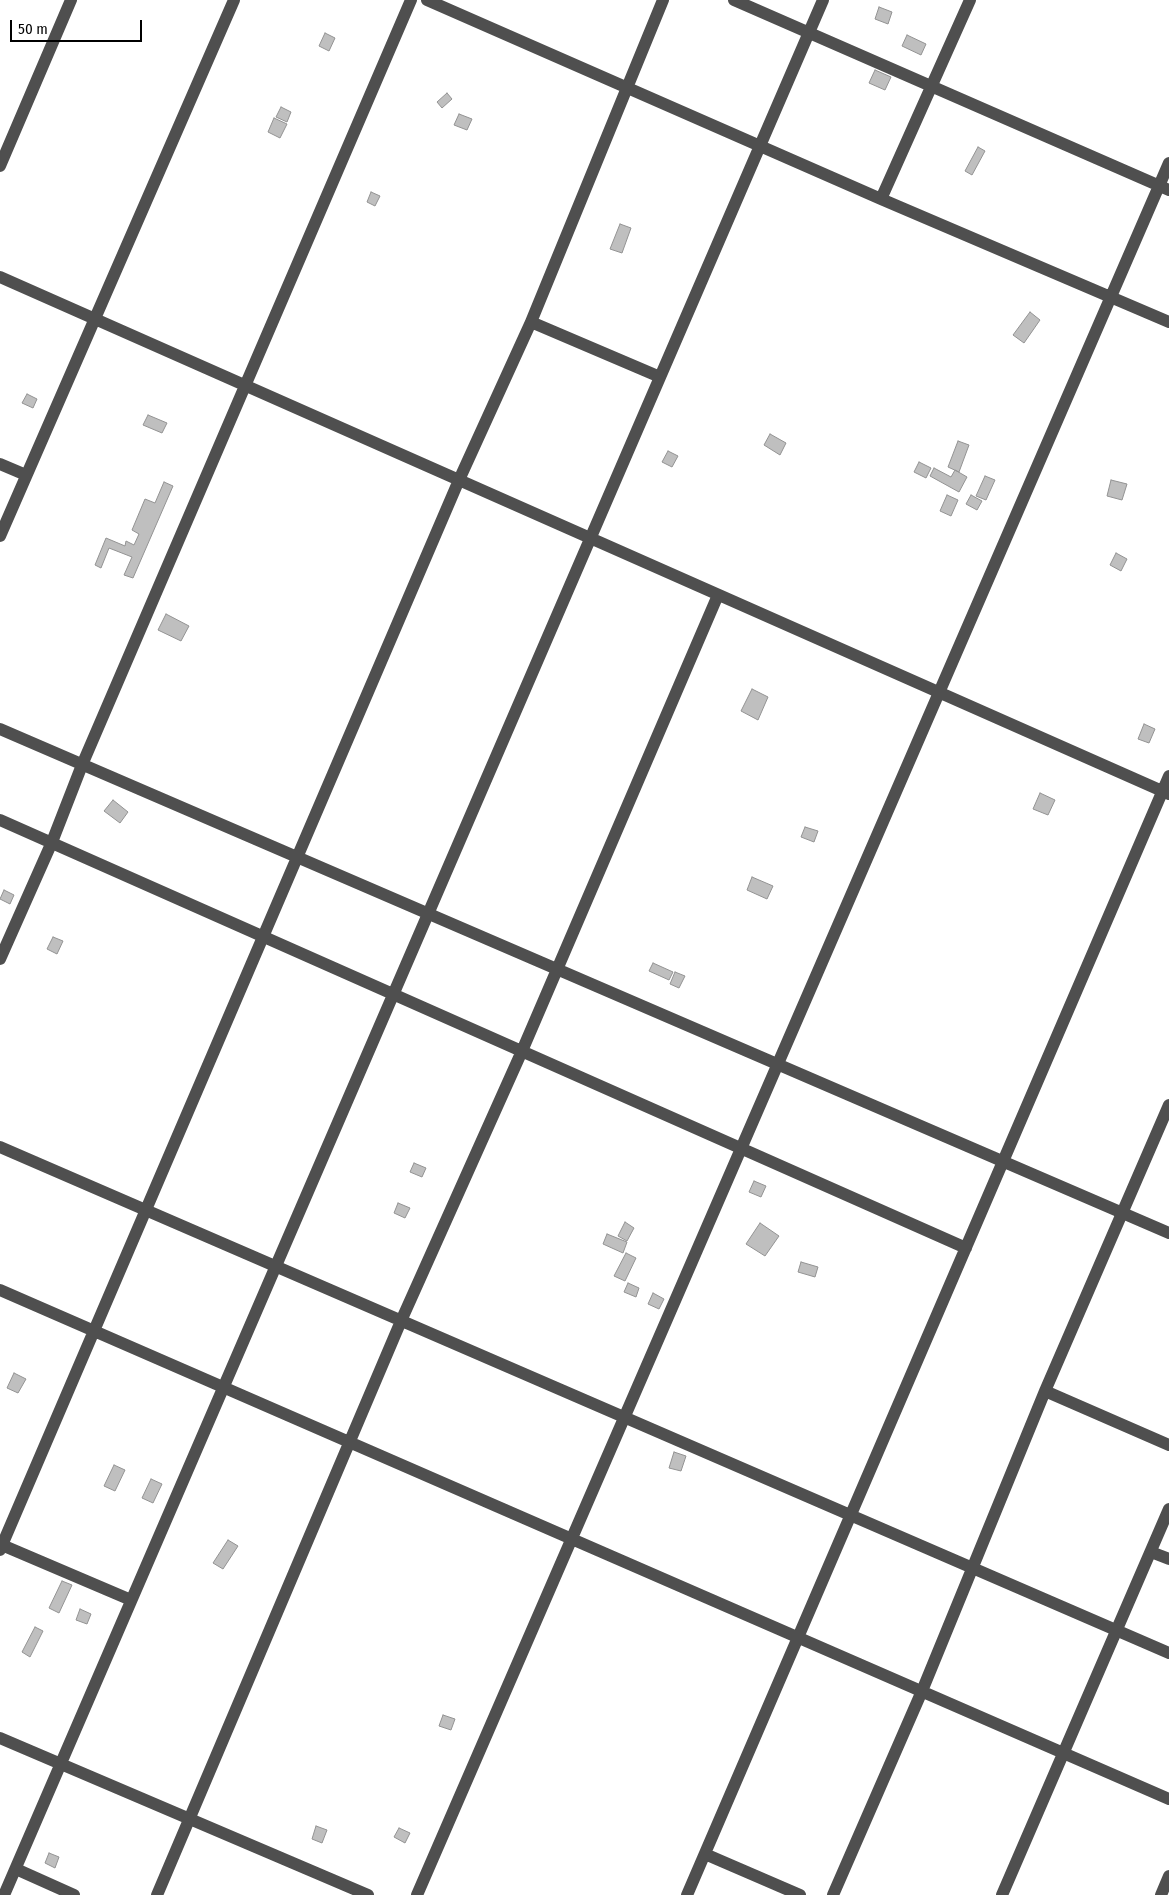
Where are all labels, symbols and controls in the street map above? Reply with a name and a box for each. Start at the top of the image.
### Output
scale bar [12,10,145,42]
text: 50 m [18,20,48,38]

